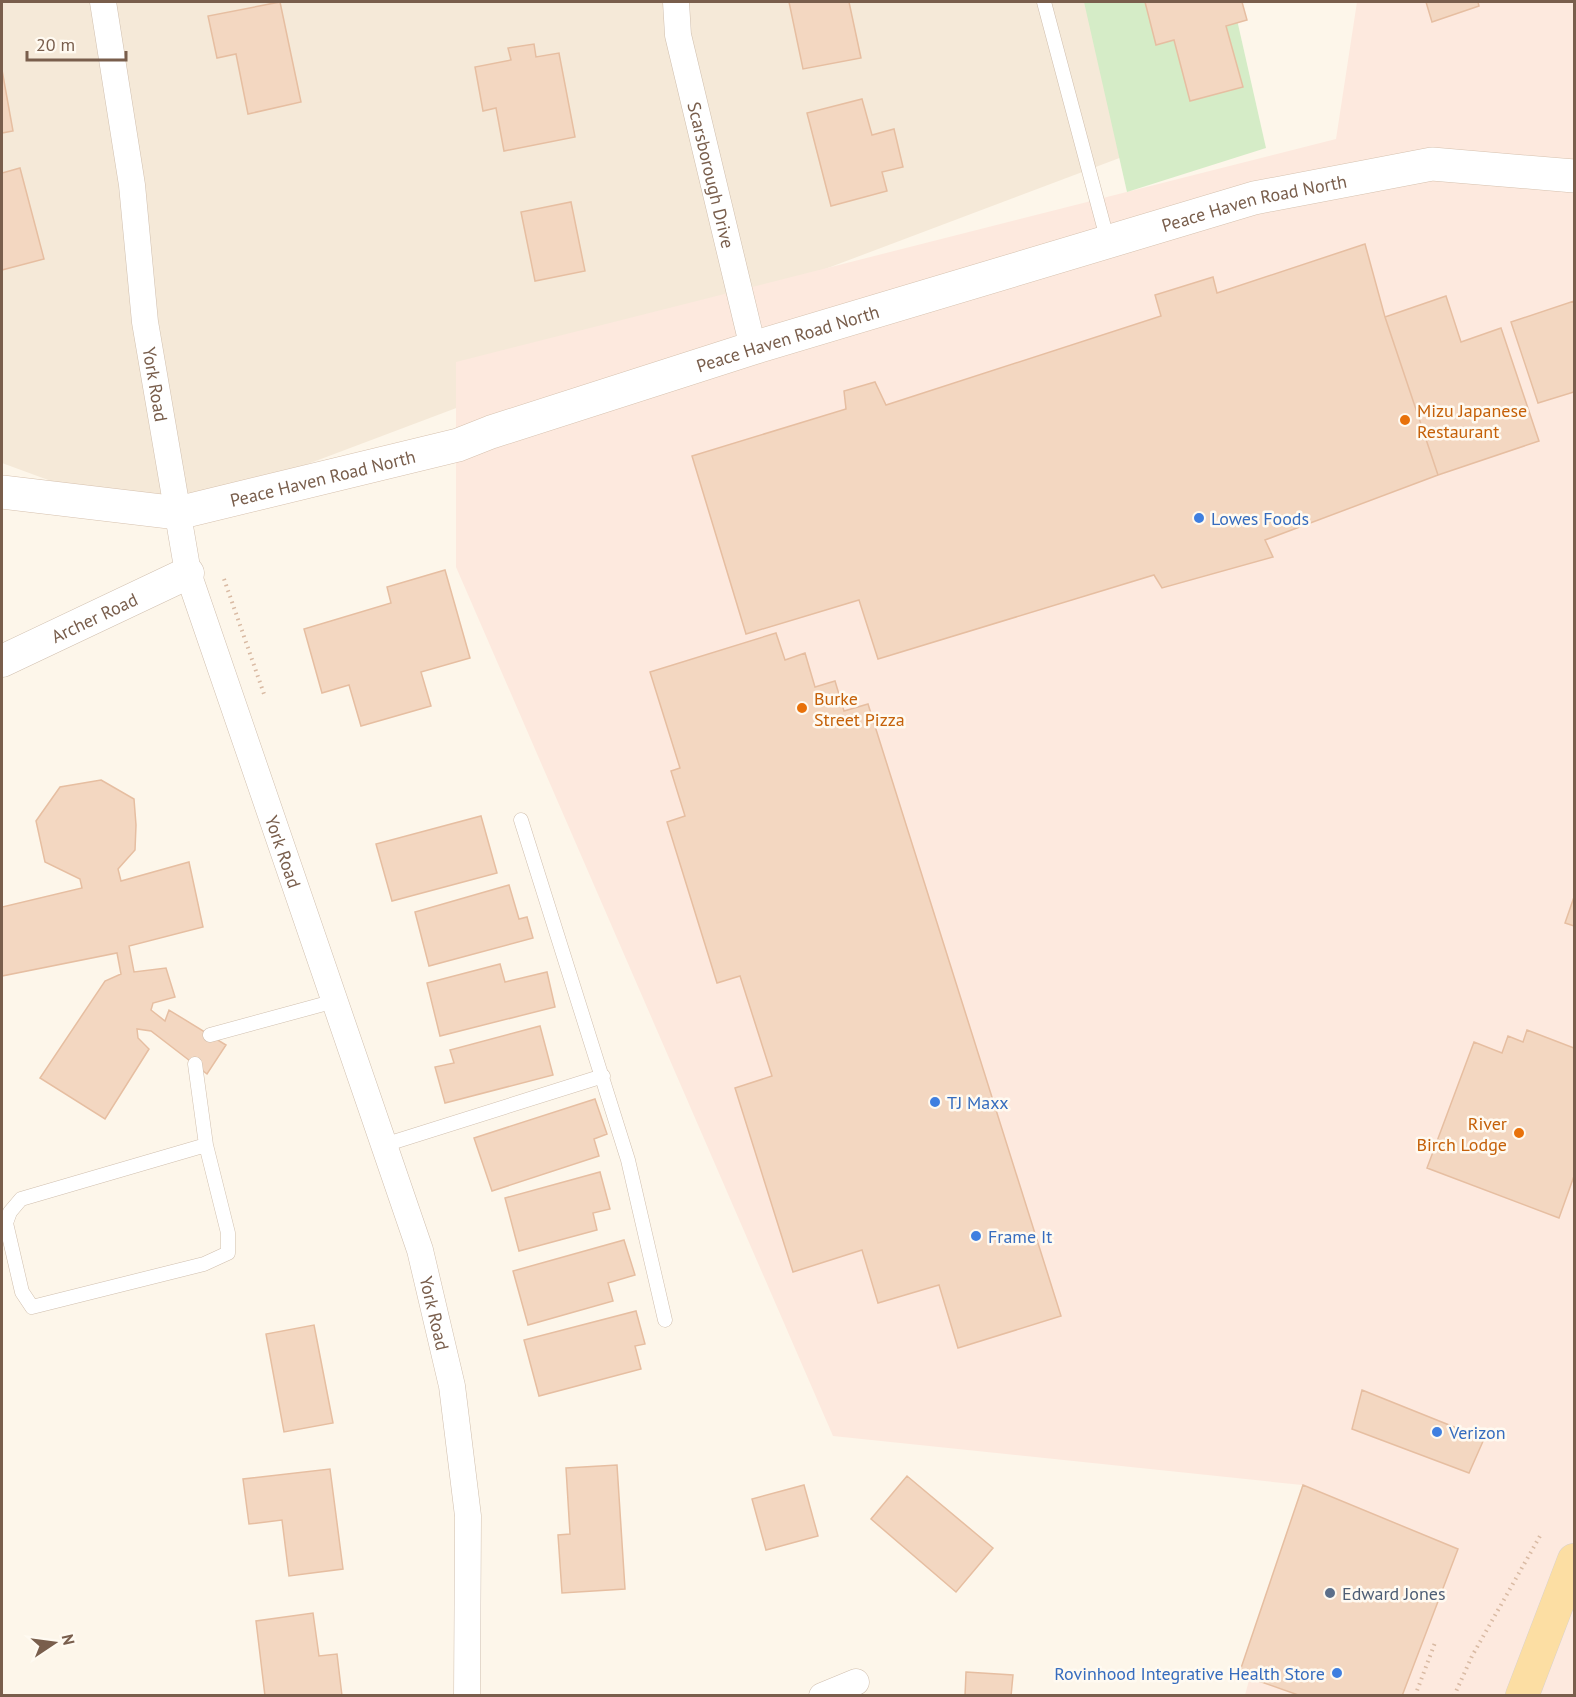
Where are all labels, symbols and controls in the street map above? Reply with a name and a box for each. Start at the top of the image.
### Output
scale bar [27,24,126,62]
text: 20 m [36,33,75,56]
street label: Scarsborough Drive [683,99,740,251]
street label: Peace Haven Road North [1159,169,1348,237]
street label: Peace Haven Road North [693,299,882,377]
street label: York Road [138,345,173,423]
place label: Mizu Japanese Restaurant [1417,399,1527,443]
marker: Mizu Japanese Restaurant [1398,413,1412,427]
street label: Peace Haven Road North [228,444,418,511]
place label: Lowes Foods [1211,507,1309,530]
marker: Lowes Foods [1192,511,1206,525]
street label: Archer Road [47,587,141,648]
place label: Burke Street Pizza [814,687,905,731]
marker: Burke Street Pizza [795,701,809,715]
street label: York Road [260,812,307,891]
place label: TJ Maxx [947,1091,1008,1114]
marker: TJ Maxx [928,1095,942,1109]
place label: River Birch Lodge [1416,1112,1507,1156]
marker: River Birch Lodge [1512,1126,1526,1140]
place label: Frame It [988,1225,1052,1248]
marker: Frame It [969,1229,983,1243]
street label: York Road [415,1274,455,1352]
place label: Verizon [1448,1421,1506,1444]
marker: Verizon [1430,1425,1444,1439]
place label: Edward Jones [1342,1582,1446,1605]
marker: Edward Jones [1323,1586,1337,1600]
north arrow [24,1613,84,1673]
text: N [58,1632,80,1647]
place label: Rovinhood Integrative Health Store [1054,1662,1325,1685]
marker: Rovinhood Integrative Health Store [1330,1666,1344,1680]

